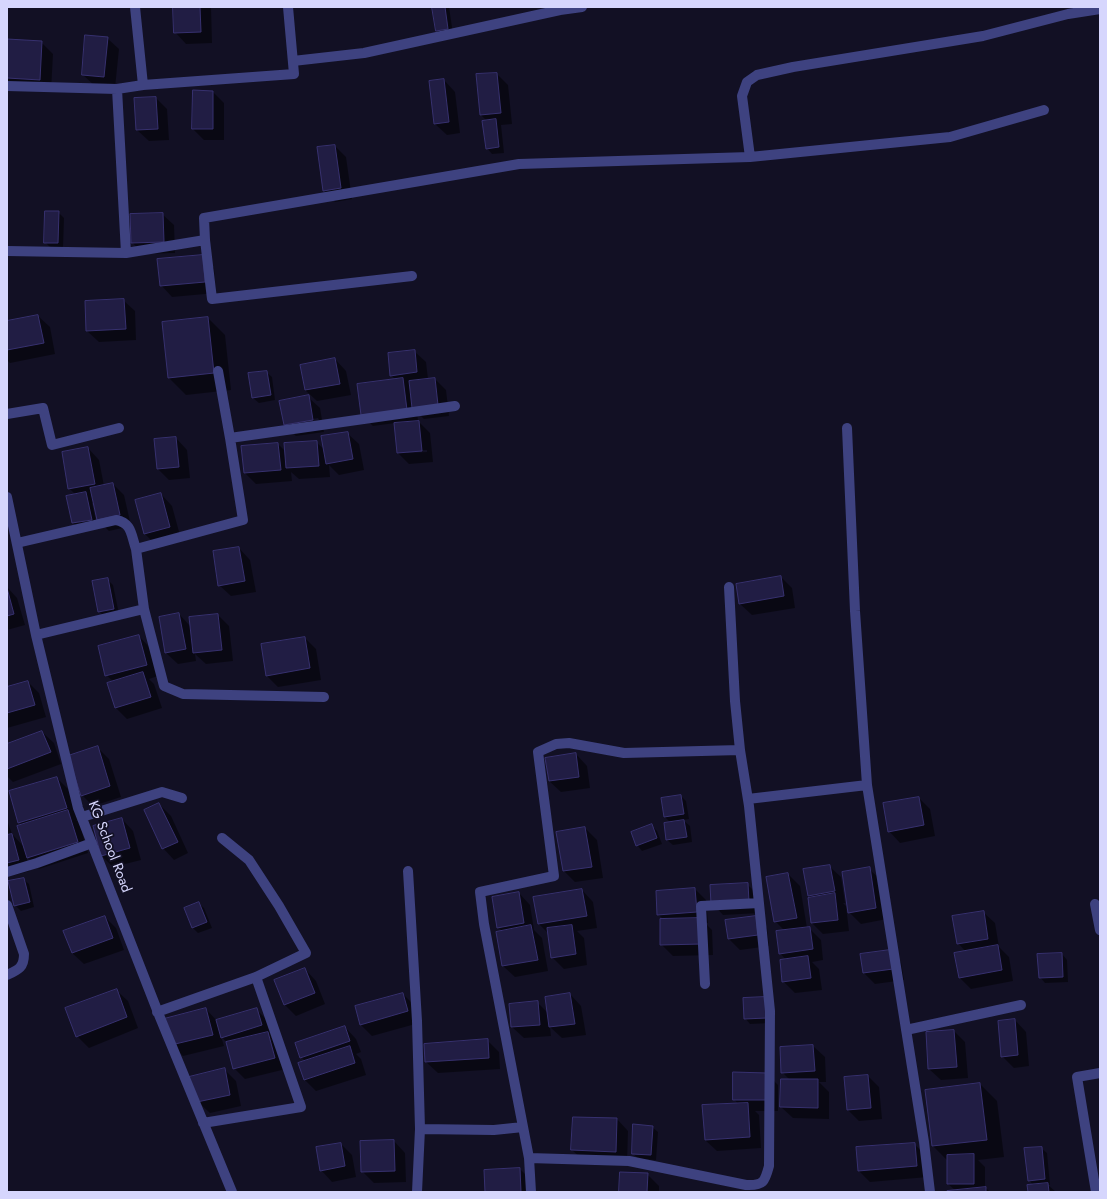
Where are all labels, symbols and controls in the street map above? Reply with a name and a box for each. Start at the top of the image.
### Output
street label: KG School Road [84,799,134,895]

